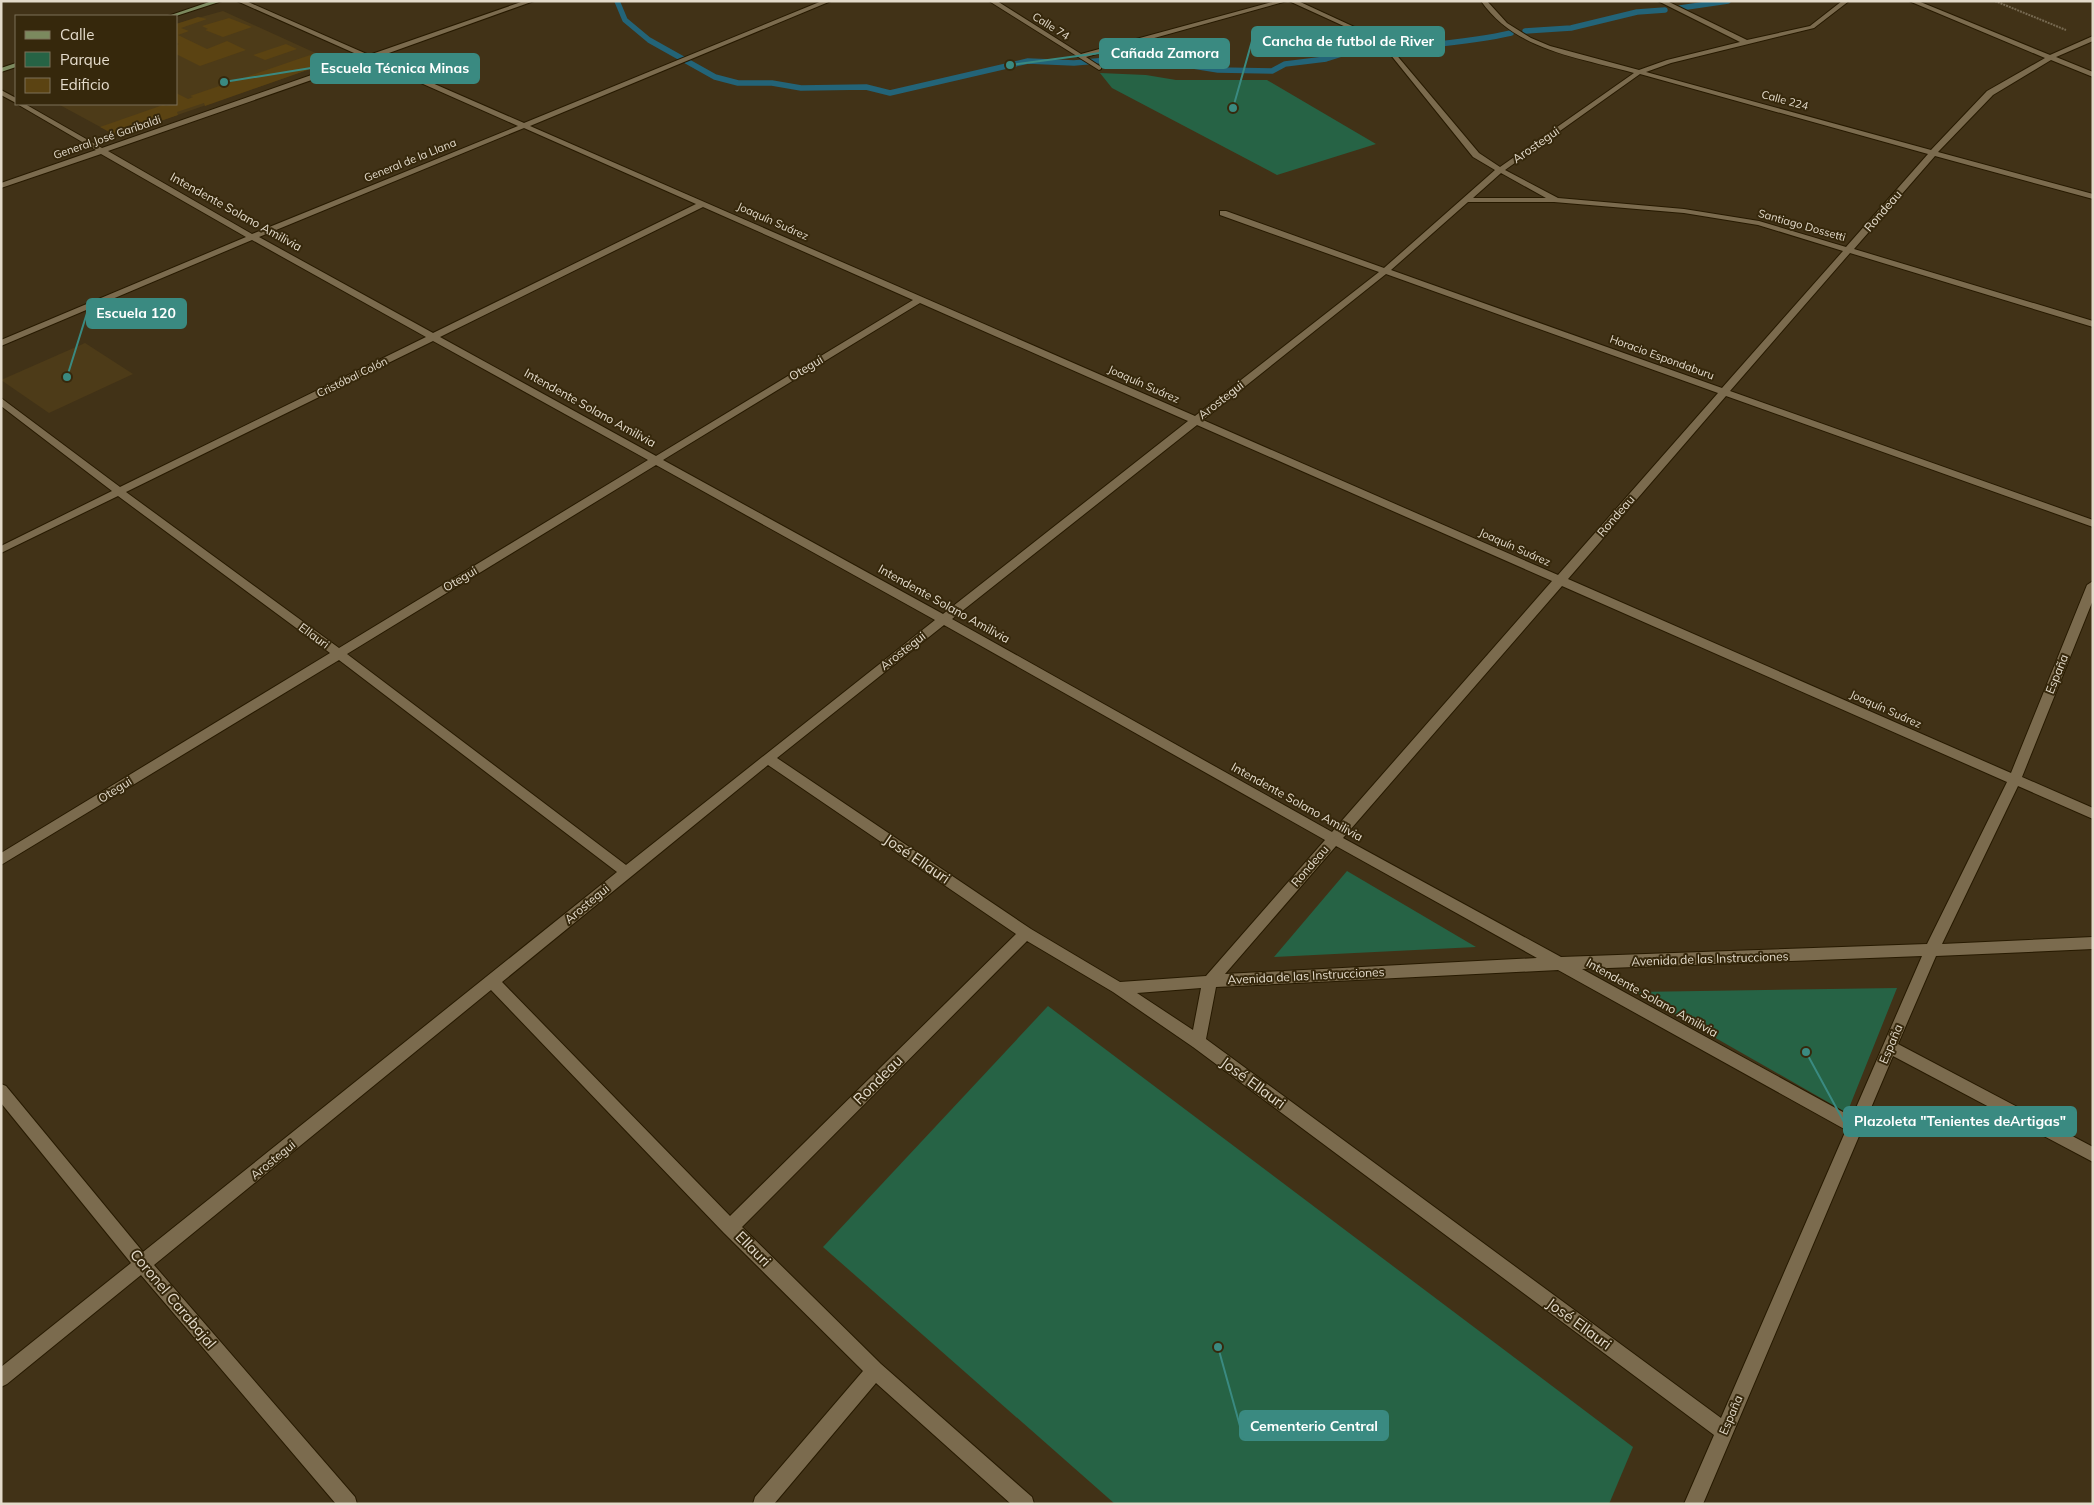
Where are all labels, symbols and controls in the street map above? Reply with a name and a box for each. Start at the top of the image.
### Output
street label: Calle 74 [1030,9,1073,43]
legend [15,15,178,105]
text: Calle [60,25,94,44]
callout: Cancha de futbol de River [1252,27,1444,56]
text: Cancha de futbol de River [1262,32,1435,50]
callout: Cañada Zamora [1100,39,1229,68]
text: Cañada Zamora [1111,44,1219,62]
text: Parque [60,50,110,69]
callout: Escuela Técnica Minas [311,54,479,83]
text: Escuela Técnica Minas [321,59,469,77]
text: Edificio [60,75,110,94]
street label: Calle 224 [1760,87,1810,113]
street label: General José Garibaldi [51,112,163,162]
street label: Arostegui [1509,123,1562,166]
street label: General de la Llana [362,135,458,185]
street label: Intendente Solano Amilivia [168,169,305,254]
street label: Rondeau [1861,187,1905,234]
street label: Joaquín Suárez [735,199,811,243]
street label: Santiago Dossetti [1757,206,1847,244]
callout: Escuela 120 [87,299,186,328]
text: Escuela 120 [96,304,176,322]
street label: Horacio Espondaburu [1608,332,1716,382]
street label: Otegui [786,352,826,384]
street label: Cristóbal Colón [314,354,390,400]
street label: Joaquín Suárez [1106,362,1182,406]
street label: Intendente Solano Amilivia [522,365,659,450]
street label: Arostegui [1195,377,1247,422]
street label: Rondeau [1594,492,1638,539]
street label: Joaquín Suárez [1477,525,1553,569]
street label: Intendente Solano Amilivia [876,561,1013,646]
street label: Otegui [440,563,480,595]
street label: Ellauri [296,620,333,652]
street label: Arostegui [877,628,929,673]
street label: España [2042,652,2071,696]
street label: Joaquín Suárez [1848,687,1924,731]
street label: Intendente Solano Amilivia [1229,759,1366,844]
street label: Otegui [95,773,134,806]
street label: José Ellauri [881,830,954,888]
street label: Rondeau [1288,842,1332,889]
street label: Arostegui [561,881,612,927]
street label: Avenida de las Instrucciones [1631,948,1789,969]
street label: Intendente Solano Amilivia [1584,955,1721,1040]
street label: Avenida de las Instrucciones [1227,964,1385,987]
street label: España [1876,1022,1906,1066]
street label: Rondeau [849,1051,906,1108]
street label: José Ellauri [1217,1053,1289,1113]
callout: Plazoleta "Tenientes deArtigas" [1844,1107,2076,1136]
text: Plazoleta "Tenientes deArtigas" [1854,1112,2066,1130]
street label: Arostegui [247,1137,298,1182]
street label: Ellauri [732,1227,775,1270]
street label: Coronel Carabajal [126,1245,221,1352]
street label: José Ellauri [1543,1294,1615,1354]
street label: España [1716,1393,1746,1437]
callout: Cementerio Central [1240,1411,1388,1440]
text: Cementerio Central [1250,1417,1378,1435]

